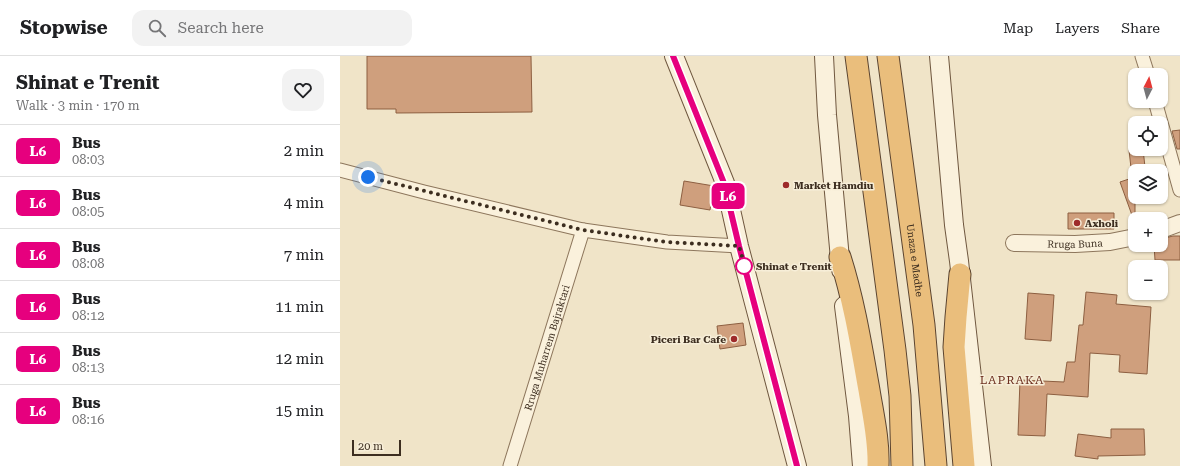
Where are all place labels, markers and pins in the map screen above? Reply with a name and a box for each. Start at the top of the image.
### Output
marker: Market Hamdiu [781,180,791,190]
place label: Market Hamdiu [794,180,874,191]
marker: Axholi [1072,218,1082,228]
place label: Axholi [1085,218,1119,229]
marker: Shinat e Trenit [735,257,753,275]
place label: Shinat e Trenit [756,261,832,272]
place label: Piceri Bar Cafe [651,334,726,345]
marker: Piceri Bar Cafe [729,334,739,344]

